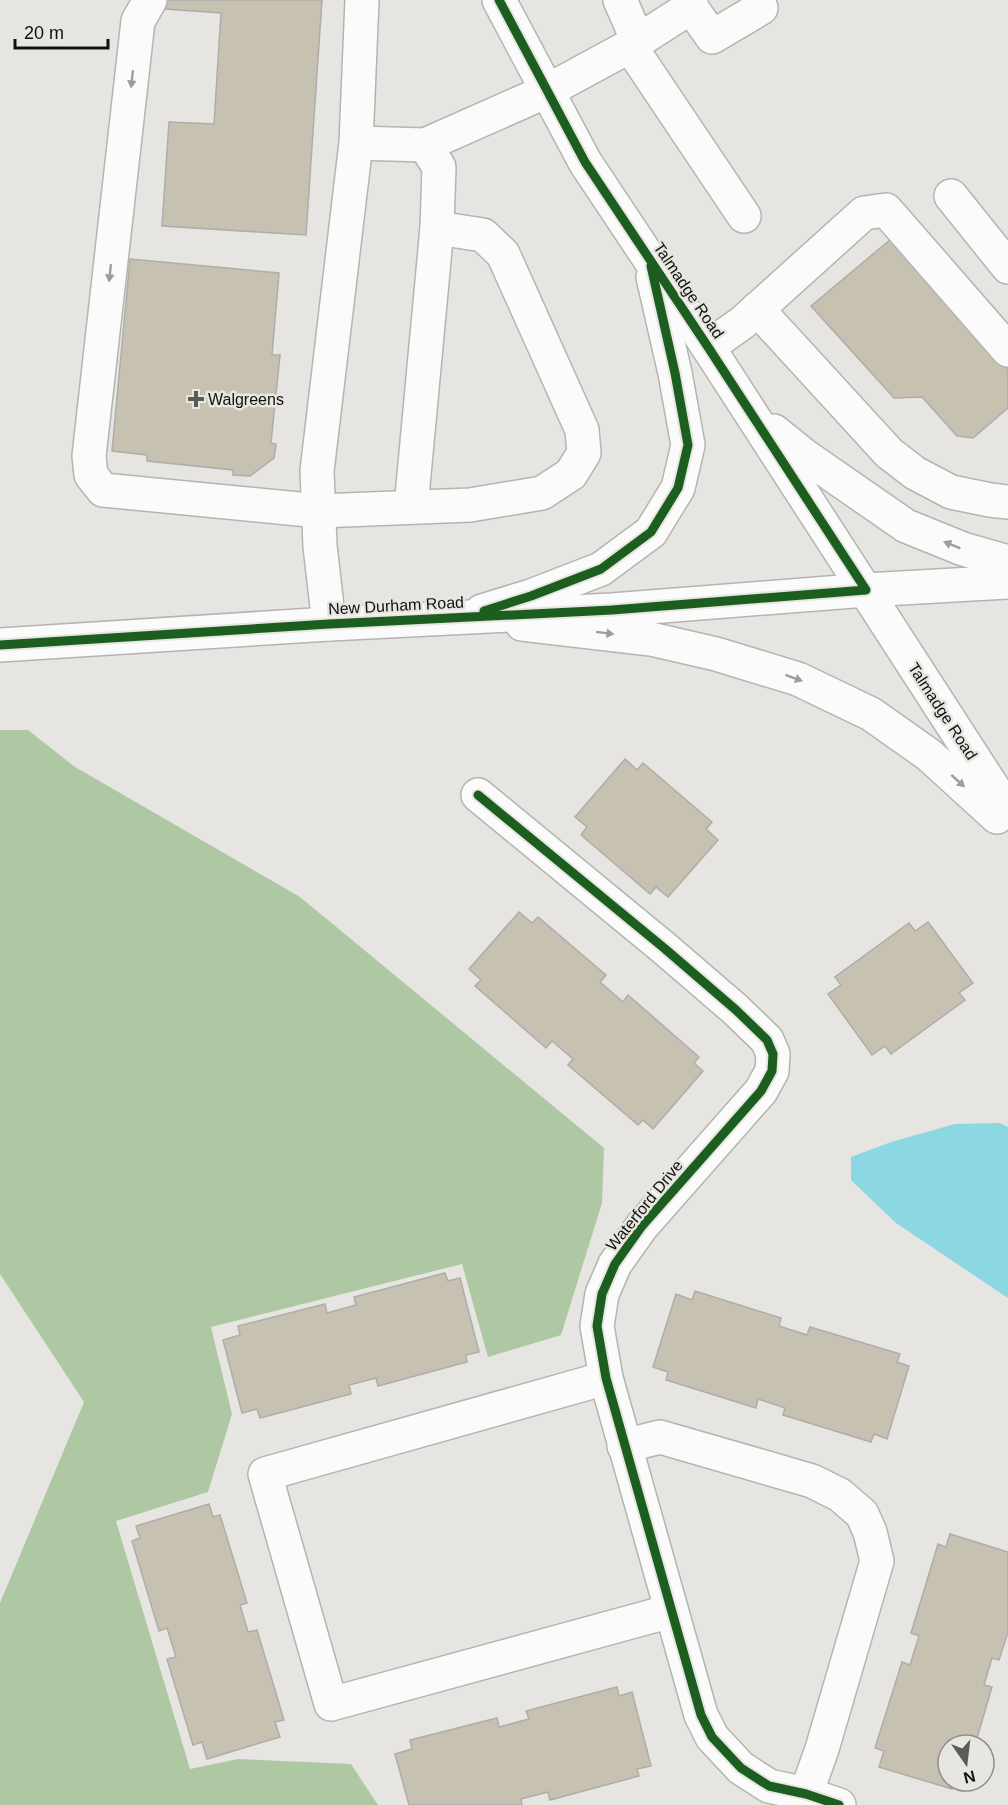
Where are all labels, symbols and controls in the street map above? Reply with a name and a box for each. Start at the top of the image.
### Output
scale bar [15,12,108,50]
text: 20 m [24,23,64,43]
one-way arrow [127,69,136,88]
street label: Talmadge Road [650,239,727,341]
one-way arrow [105,263,114,282]
place label: Walgreens [208,391,284,408]
marker: Walgreens [189,392,203,406]
one-way arrow [943,540,961,550]
street label: New Durham Road [328,593,464,618]
one-way arrow [595,629,614,638]
street label: Talmadge Road [905,660,980,763]
one-way arrow [785,674,803,684]
one-way arrow [950,774,965,787]
street label: Waterford Drive [603,1157,686,1254]
north arrow [936,1733,996,1793]
text: N [962,1767,977,1787]

